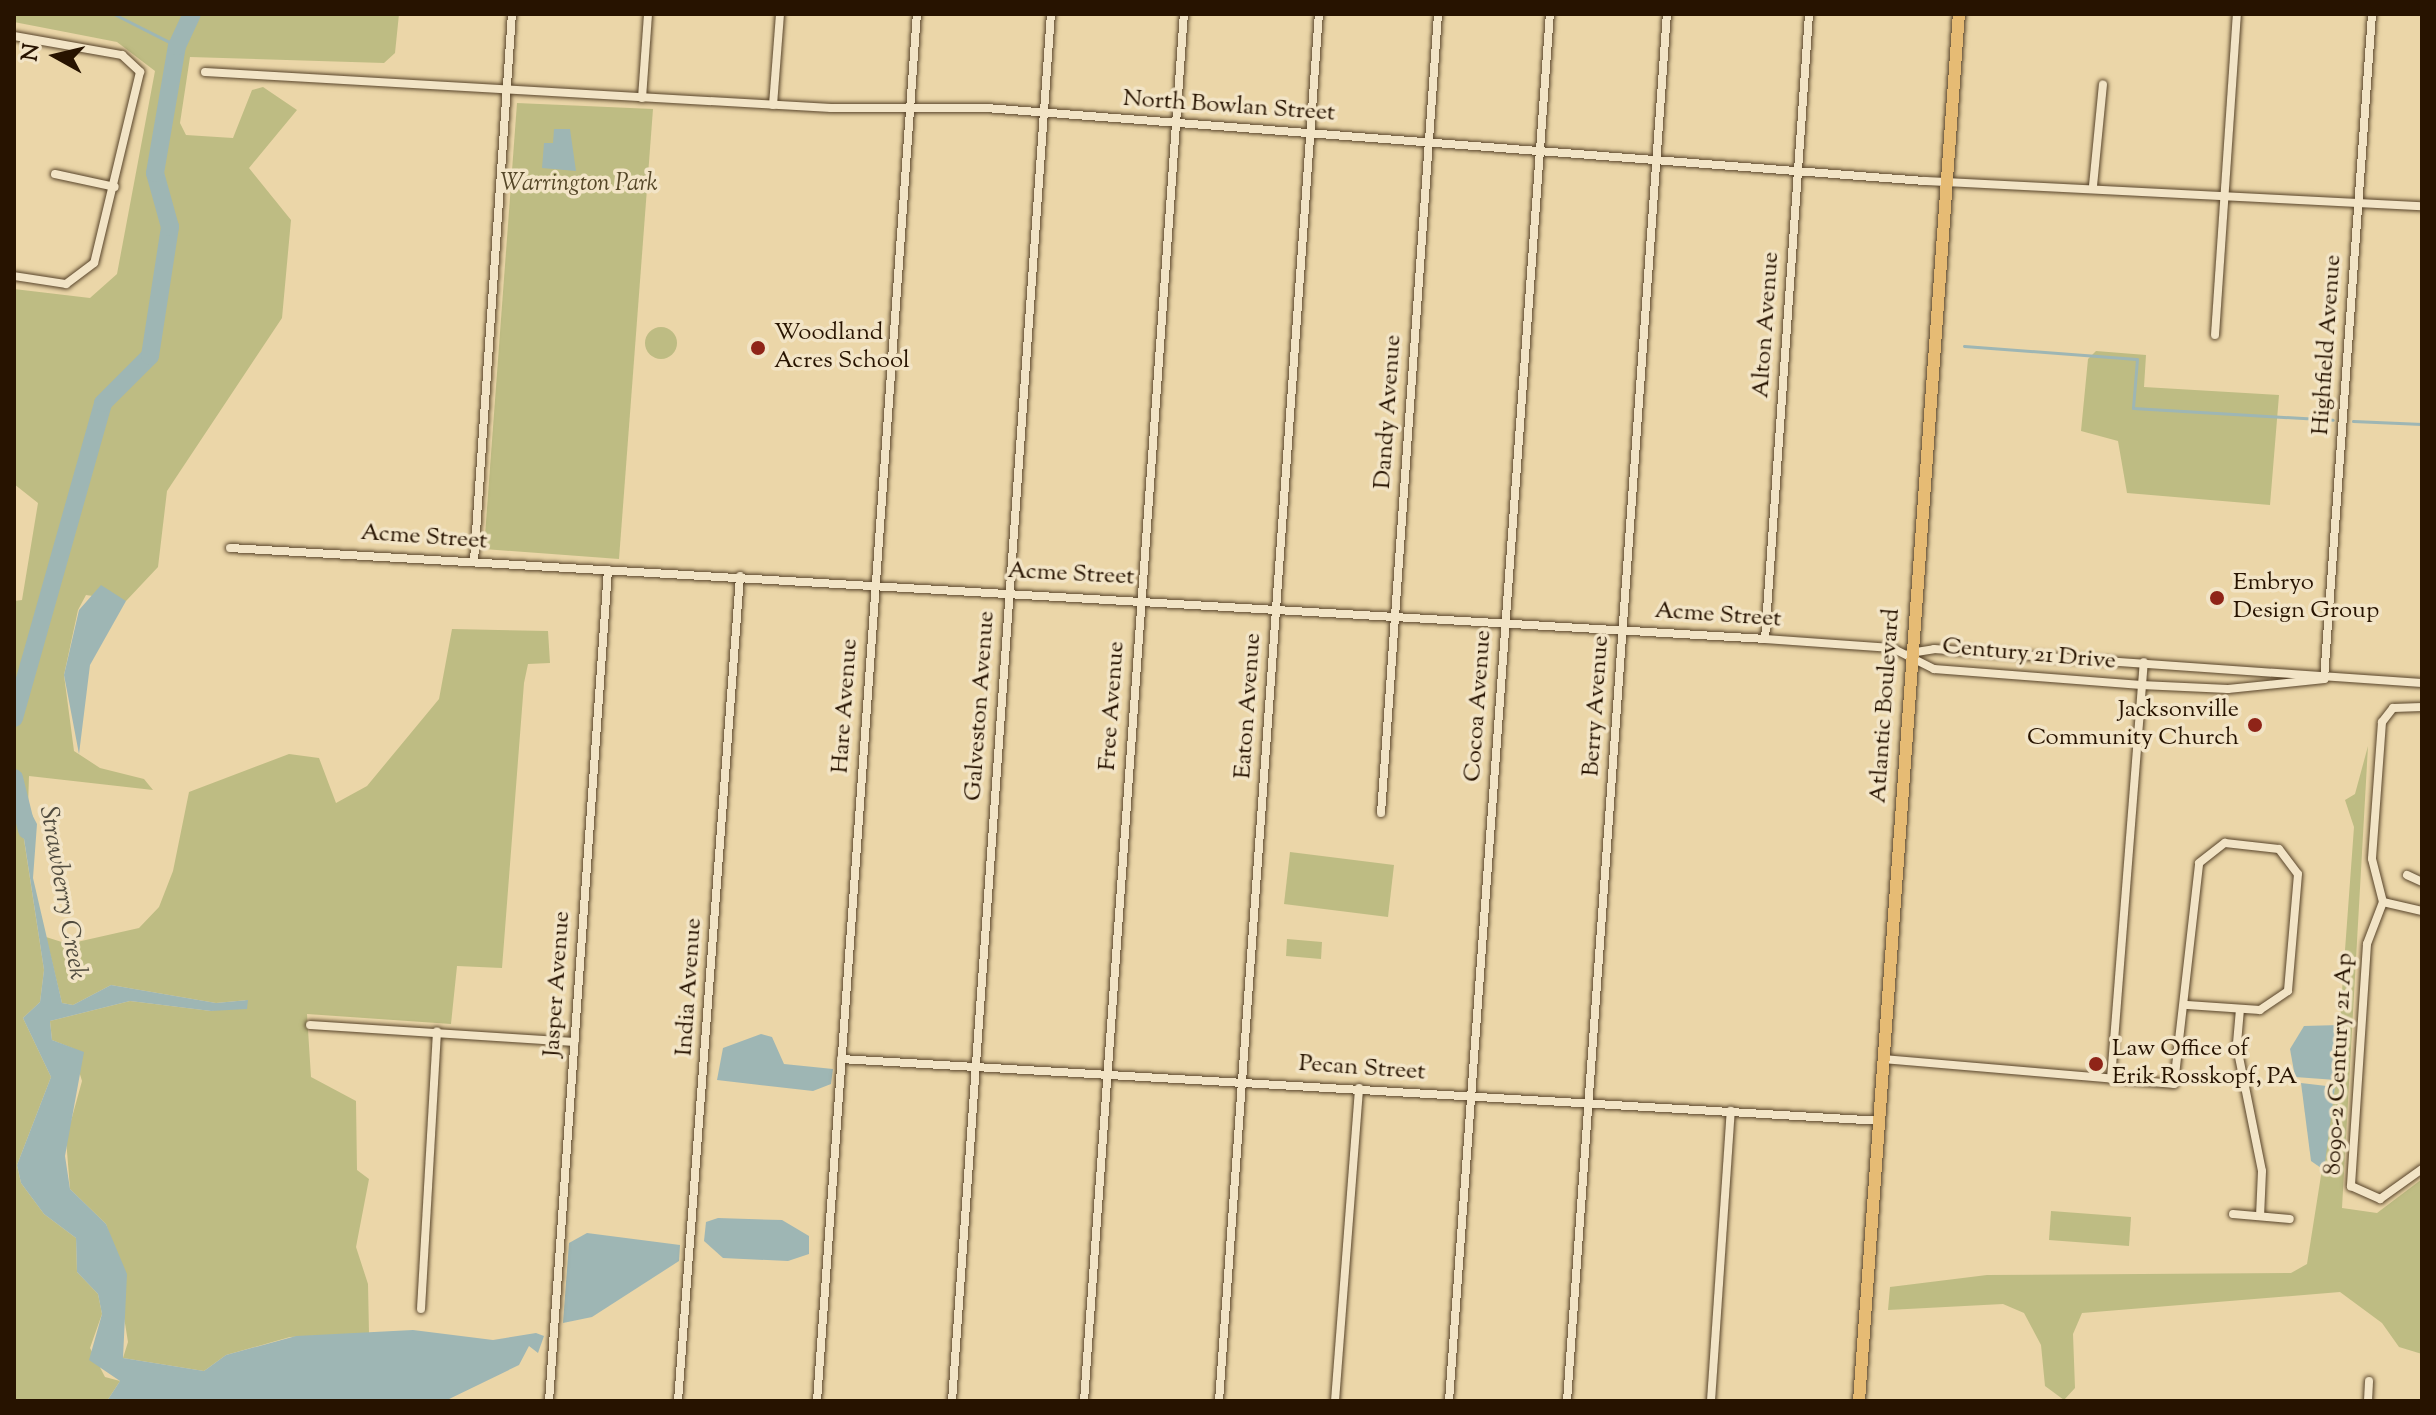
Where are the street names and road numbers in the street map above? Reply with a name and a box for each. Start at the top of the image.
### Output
street label: North Bowlan Street [1122,85,1336,129]
street label: Alton Avenue [1748,251,1786,399]
street label: Highfield Avenue [2307,254,2349,436]
street label: Dandy Avenue [1369,334,1409,490]
street label: Acme Street [360,519,488,557]
street label: Acme Street [1007,557,1135,593]
street label: Acme Street [1654,597,1782,635]
street label: Atlantic Boulevard [1865,608,1907,804]
street label: Galveston Avenue [960,610,1002,802]
street label: Cocoa Avenue [1459,629,1499,783]
street label: Eaton Avenue [1230,632,1268,780]
street label: Century 21 Drive [1941,633,2117,677]
street label: Berry Avenue [1578,634,1616,778]
street label: Hare Avenue [827,638,865,774]
street label: Free Avenue [1094,640,1132,772]
street label: Jasper Avenue [539,910,577,1058]
street label: India Avenue [671,917,709,1057]
street label: 8090-2 Century 21 Ap [2320,952,2360,1176]
street label: Pecan Street [1298,1050,1426,1088]

